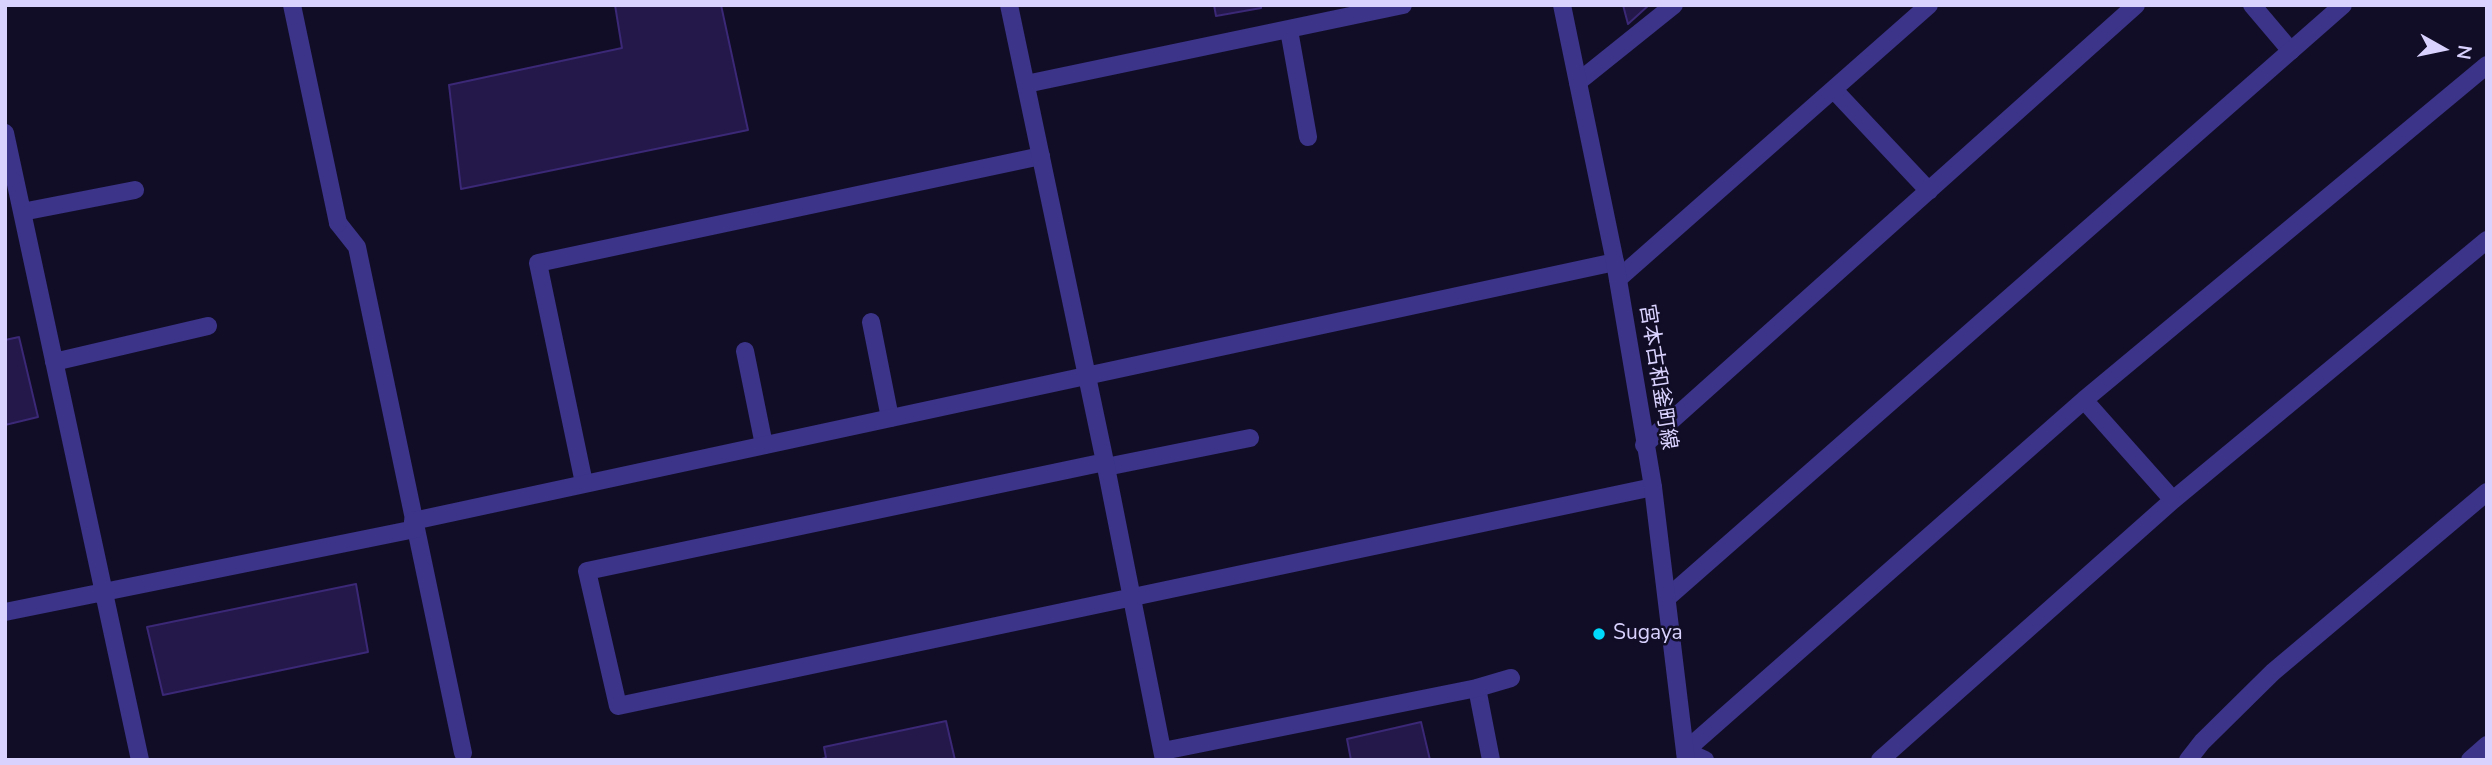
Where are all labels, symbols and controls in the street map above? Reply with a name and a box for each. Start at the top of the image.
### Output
north arrow [2408,14,2478,84]
text: N [2450,43,2478,61]
street label: 宮本古和釜町線 [1633,302,1681,452]
place label: Sugaya [1613,621,1683,647]
marker: Sugaya [1591,626,1607,642]

